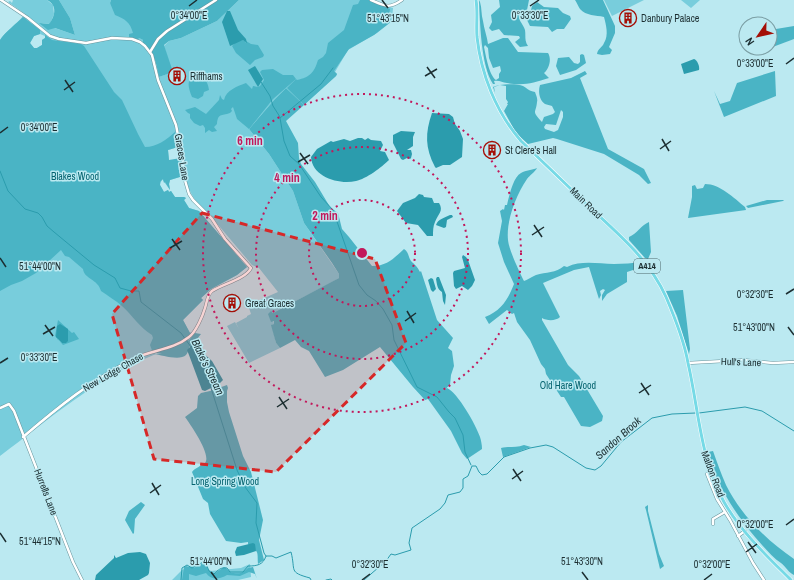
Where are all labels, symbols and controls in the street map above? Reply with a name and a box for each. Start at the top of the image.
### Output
building icon: Danbury Palace [618,8,638,28]
text: 0°34'00"E [171,9,207,22]
text: 0°33'30"E [512,9,548,22]
text: 51°43'15"N [367,12,409,25]
place label: Danbury Palace [641,12,700,25]
north arrow [738,16,778,56]
text: N [742,35,757,48]
text: 0°33'00"E [737,57,773,70]
building icon: Riffhams [167,66,187,86]
place label: Riffhams [190,70,223,83]
text: 0°34'00"E [21,121,57,134]
street label: Graces Lane [172,133,192,182]
text: 6 min [237,133,263,149]
building icon: St Clere's Hall [482,140,502,160]
place label: St Clere's Hall [505,144,557,157]
park label: Blakes Wood [51,170,99,183]
text: 4 min [274,170,300,186]
street label: Main Road [567,184,605,222]
text: 2 min [312,208,338,224]
centre of rings [355,246,369,260]
road number: A414 [634,259,660,273]
text: 51°44'00"N [19,260,61,273]
text: 0°32'30"E [737,288,773,301]
building icon: Great Graces [222,293,242,313]
place label: Great Graces [245,297,294,310]
text: 51°43'00"N [733,321,775,334]
water label: Blake's Stream [188,337,228,398]
street label: New Lodge Chase [81,349,146,394]
text: 0°33'30"E [21,351,57,364]
street label: Hull's Lane [721,355,762,369]
park label: Old Hare Wood [540,379,596,392]
water label: Sandon Brook [592,413,644,462]
street label: Maldon Road [698,449,728,499]
street label: Hurrells Lane [31,467,61,517]
park label: Long Spring Wood [191,475,259,488]
text: 0°32'00"E [737,518,773,531]
text: 51°44'15"N [19,535,61,548]
text: 51°44'00"N [190,555,232,568]
text: 51°43'30"N [561,555,603,568]
text: 0°32'30"E [352,558,388,571]
text: 0°32'00"E [694,558,730,571]

